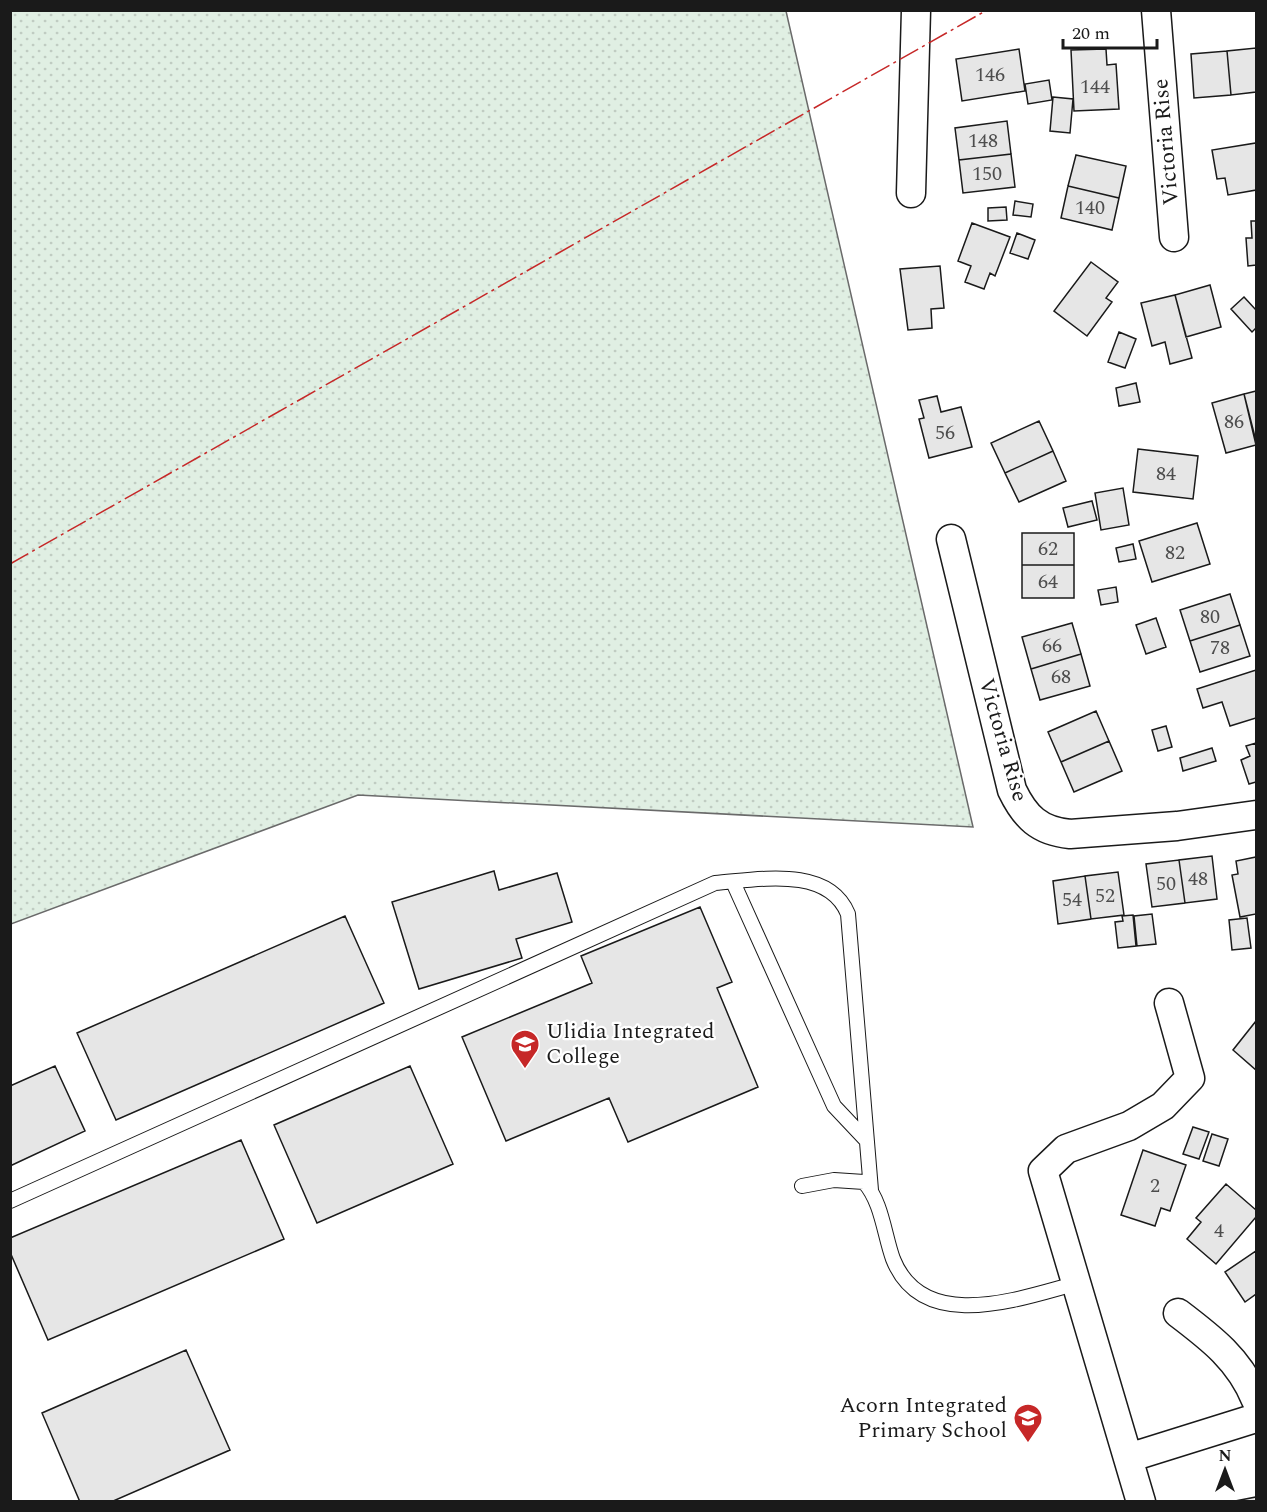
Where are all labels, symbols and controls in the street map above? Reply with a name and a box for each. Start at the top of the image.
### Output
scale bar [1063,12,1158,50]
text: 20 m [1072,20,1110,47]
house number: 146 [975,60,1005,90]
house number: 144 [1080,72,1110,102]
street label: Victoria Rise [1144,77,1188,207]
house number: 148 [968,126,998,156]
house number: 150 [972,159,1002,189]
house number: 140 [1075,193,1105,223]
house number: 86 [1224,407,1244,437]
house number: 56 [935,418,955,448]
house number: 84 [1156,459,1176,489]
house number: 62 [1038,534,1058,564]
house number: 82 [1165,538,1185,568]
house number: 64 [1038,567,1058,597]
house number: 80 [1200,602,1220,632]
house number: 66 [1042,631,1062,661]
house number: 78 [1210,633,1230,663]
house number: 68 [1051,662,1071,692]
street label: Victoria Rise [970,674,1036,806]
house number: 48 [1188,864,1208,894]
house number: 50 [1156,869,1176,899]
house number: 52 [1095,881,1115,911]
house number: 54 [1062,885,1082,915]
place label: Ulidia Integrated College [546,1015,714,1073]
school or university icon: Ulidia Integrated College [509,1028,541,1070]
house number: 2 [1150,1171,1160,1201]
house number: 4 [1214,1216,1224,1246]
place label: Acorn Integrated Primary School [839,1389,1007,1447]
school or university icon: Acorn Integrated Primary School [1012,1402,1044,1444]
north arrow [1195,1440,1255,1500]
text: N [1218,1444,1232,1468]

